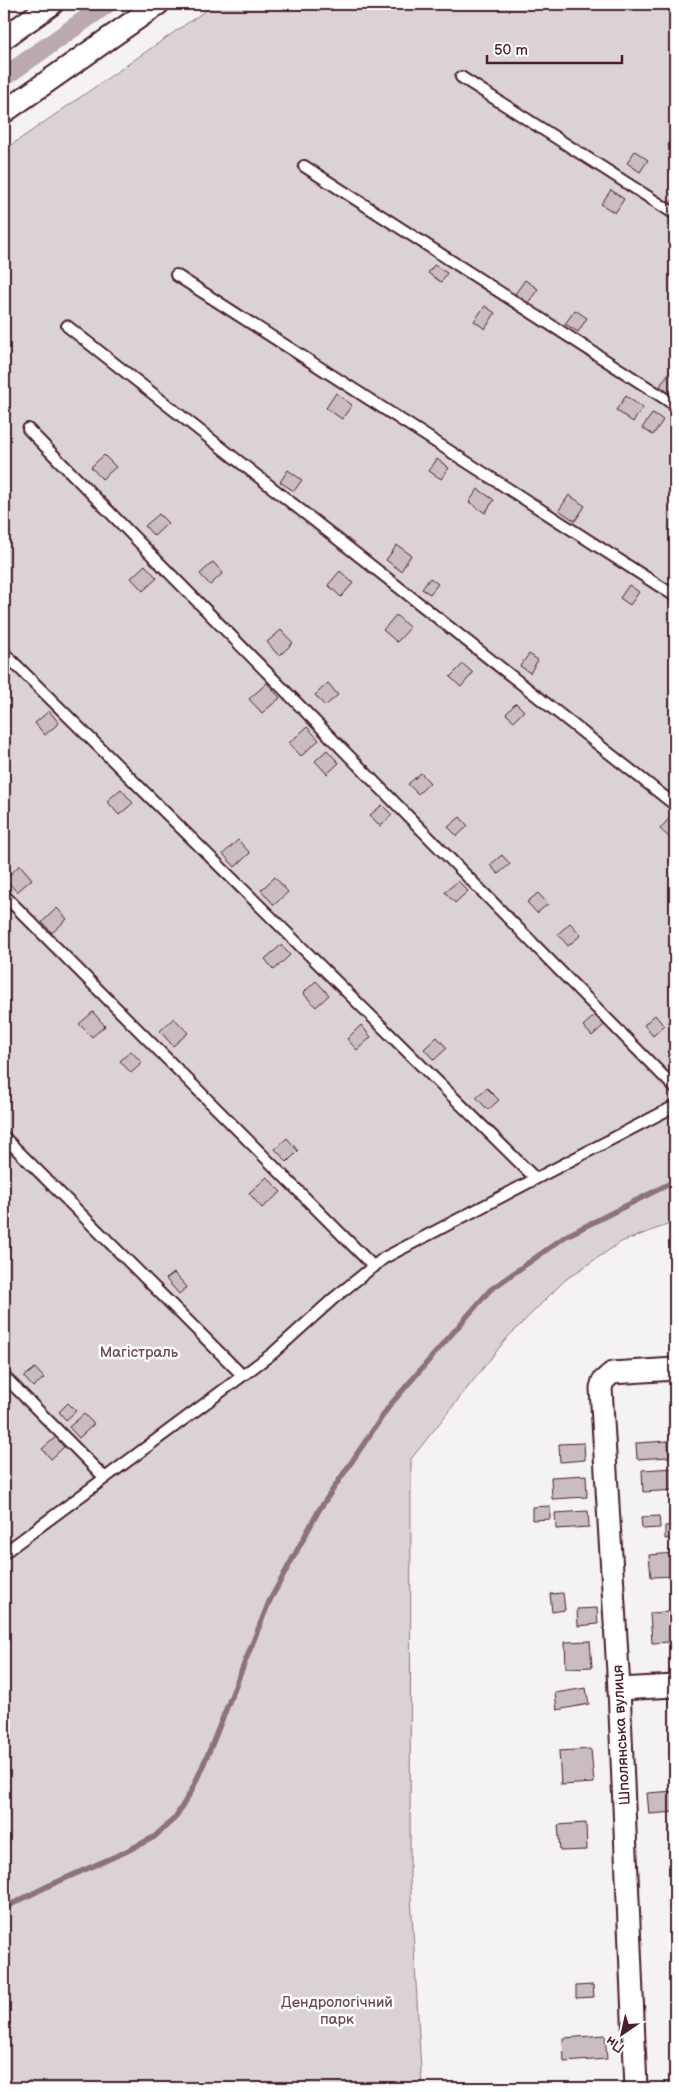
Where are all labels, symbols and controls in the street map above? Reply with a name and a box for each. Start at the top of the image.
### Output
scale bar [487,32,622,64]
text: 50 m [494,41,528,60]
park label: Магістраль [100,1343,179,1362]
street label: Шполянська вулиця [608,1664,635,1806]
park label: Дендрологічний парк [281,1993,393,2029]
north arrow [596,2010,646,2060]
text: Пн [603,2032,628,2057]

